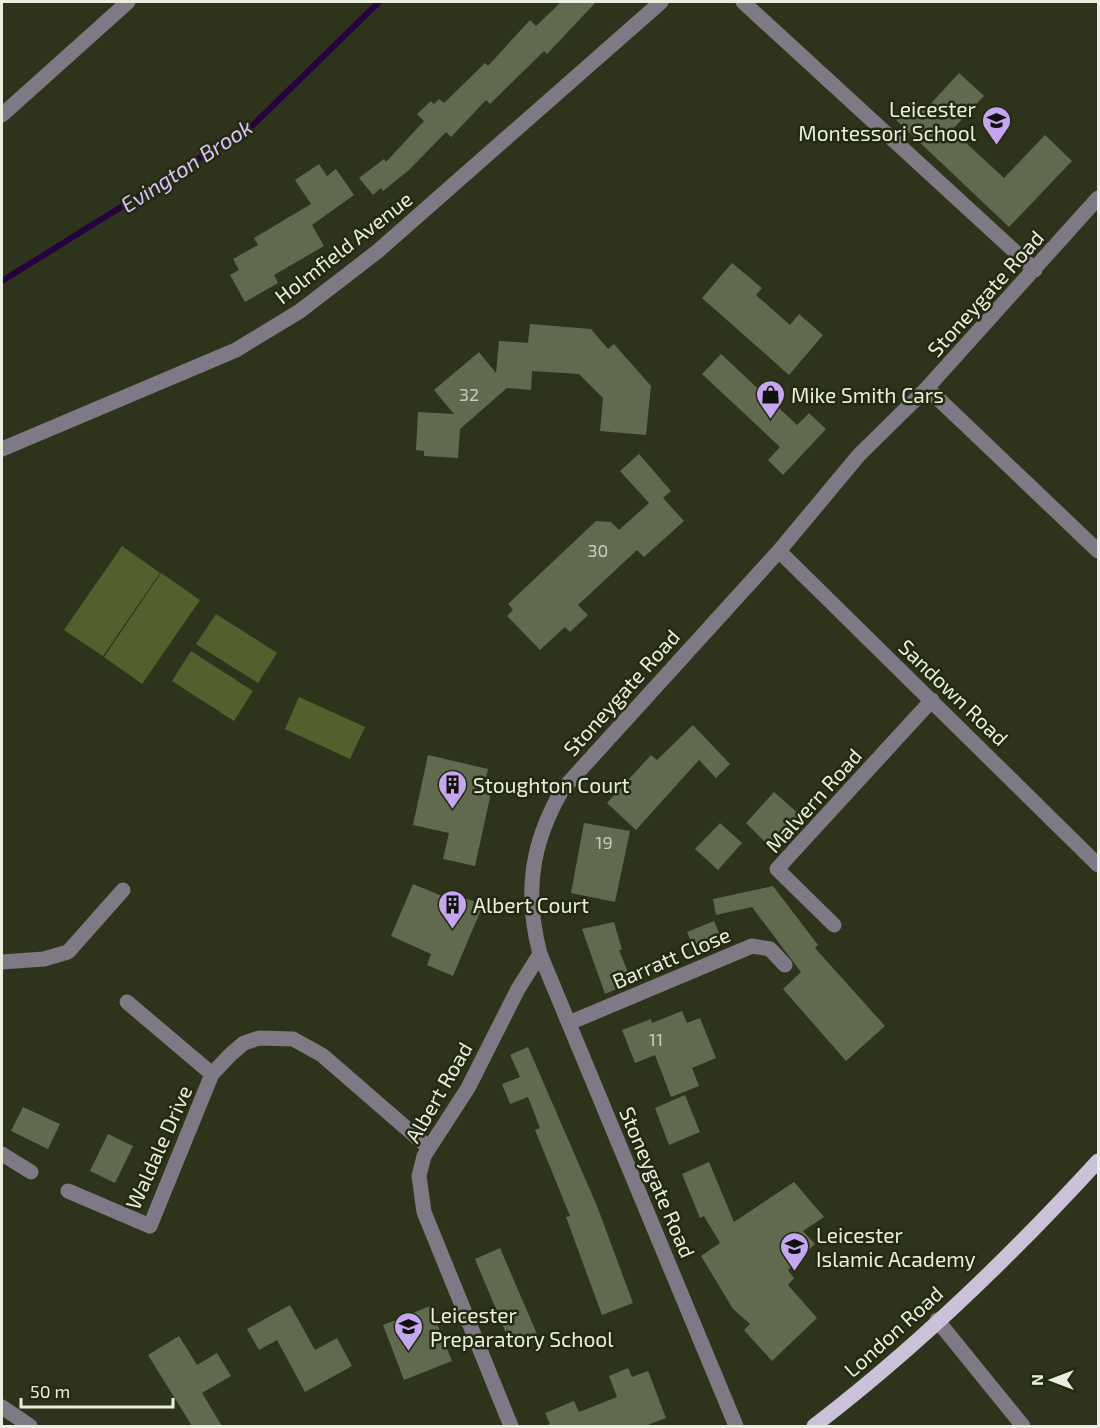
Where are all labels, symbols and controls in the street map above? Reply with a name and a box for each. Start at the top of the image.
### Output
place label: Leicester Montessori School [798,96,977,145]
school or university icon: Leicester Montessori School [981,104,1013,146]
water label: Evington Brook [115,113,257,217]
street label: Holmfield Avenue [269,186,417,308]
street label: Stoneygate Road [922,225,1048,361]
shop icon: Mike Smith Cars [754,378,786,420]
place label: Mike Smith Cars [791,382,944,407]
house number: 32 [459,383,479,405]
house number: 30 [588,539,608,561]
street label: Stoneygate Road [558,624,684,760]
street label: Sandown Road [894,634,1014,750]
street label: Malvern Road [760,743,866,857]
building icon: Stoughton Court [436,768,468,810]
place label: Stoughton Court [473,772,630,797]
house number: 19 [595,831,613,853]
building icon: Albert Court [436,888,468,930]
place label: Albert Court [473,892,589,917]
street label: Barratt Close [608,921,734,993]
house number: 11 [649,1028,663,1050]
street label: Albert Road [399,1037,477,1147]
street label: Waldale Drive [120,1081,196,1213]
street label: Stoneygate Road [615,1103,701,1261]
place label: Leicester Islamic Academy [816,1222,976,1271]
school or university icon: Leicester Islamic Academy [779,1230,811,1272]
street label: London Road [839,1280,947,1382]
place label: Leicester Preparatory School [430,1302,614,1351]
school or university icon: Leicester Preparatory School [393,1310,425,1352]
north arrow [1022,1350,1082,1410]
scale bar [21,1371,172,1409]
text: N [1027,1374,1046,1386]
text: 50 m [30,1380,70,1402]

